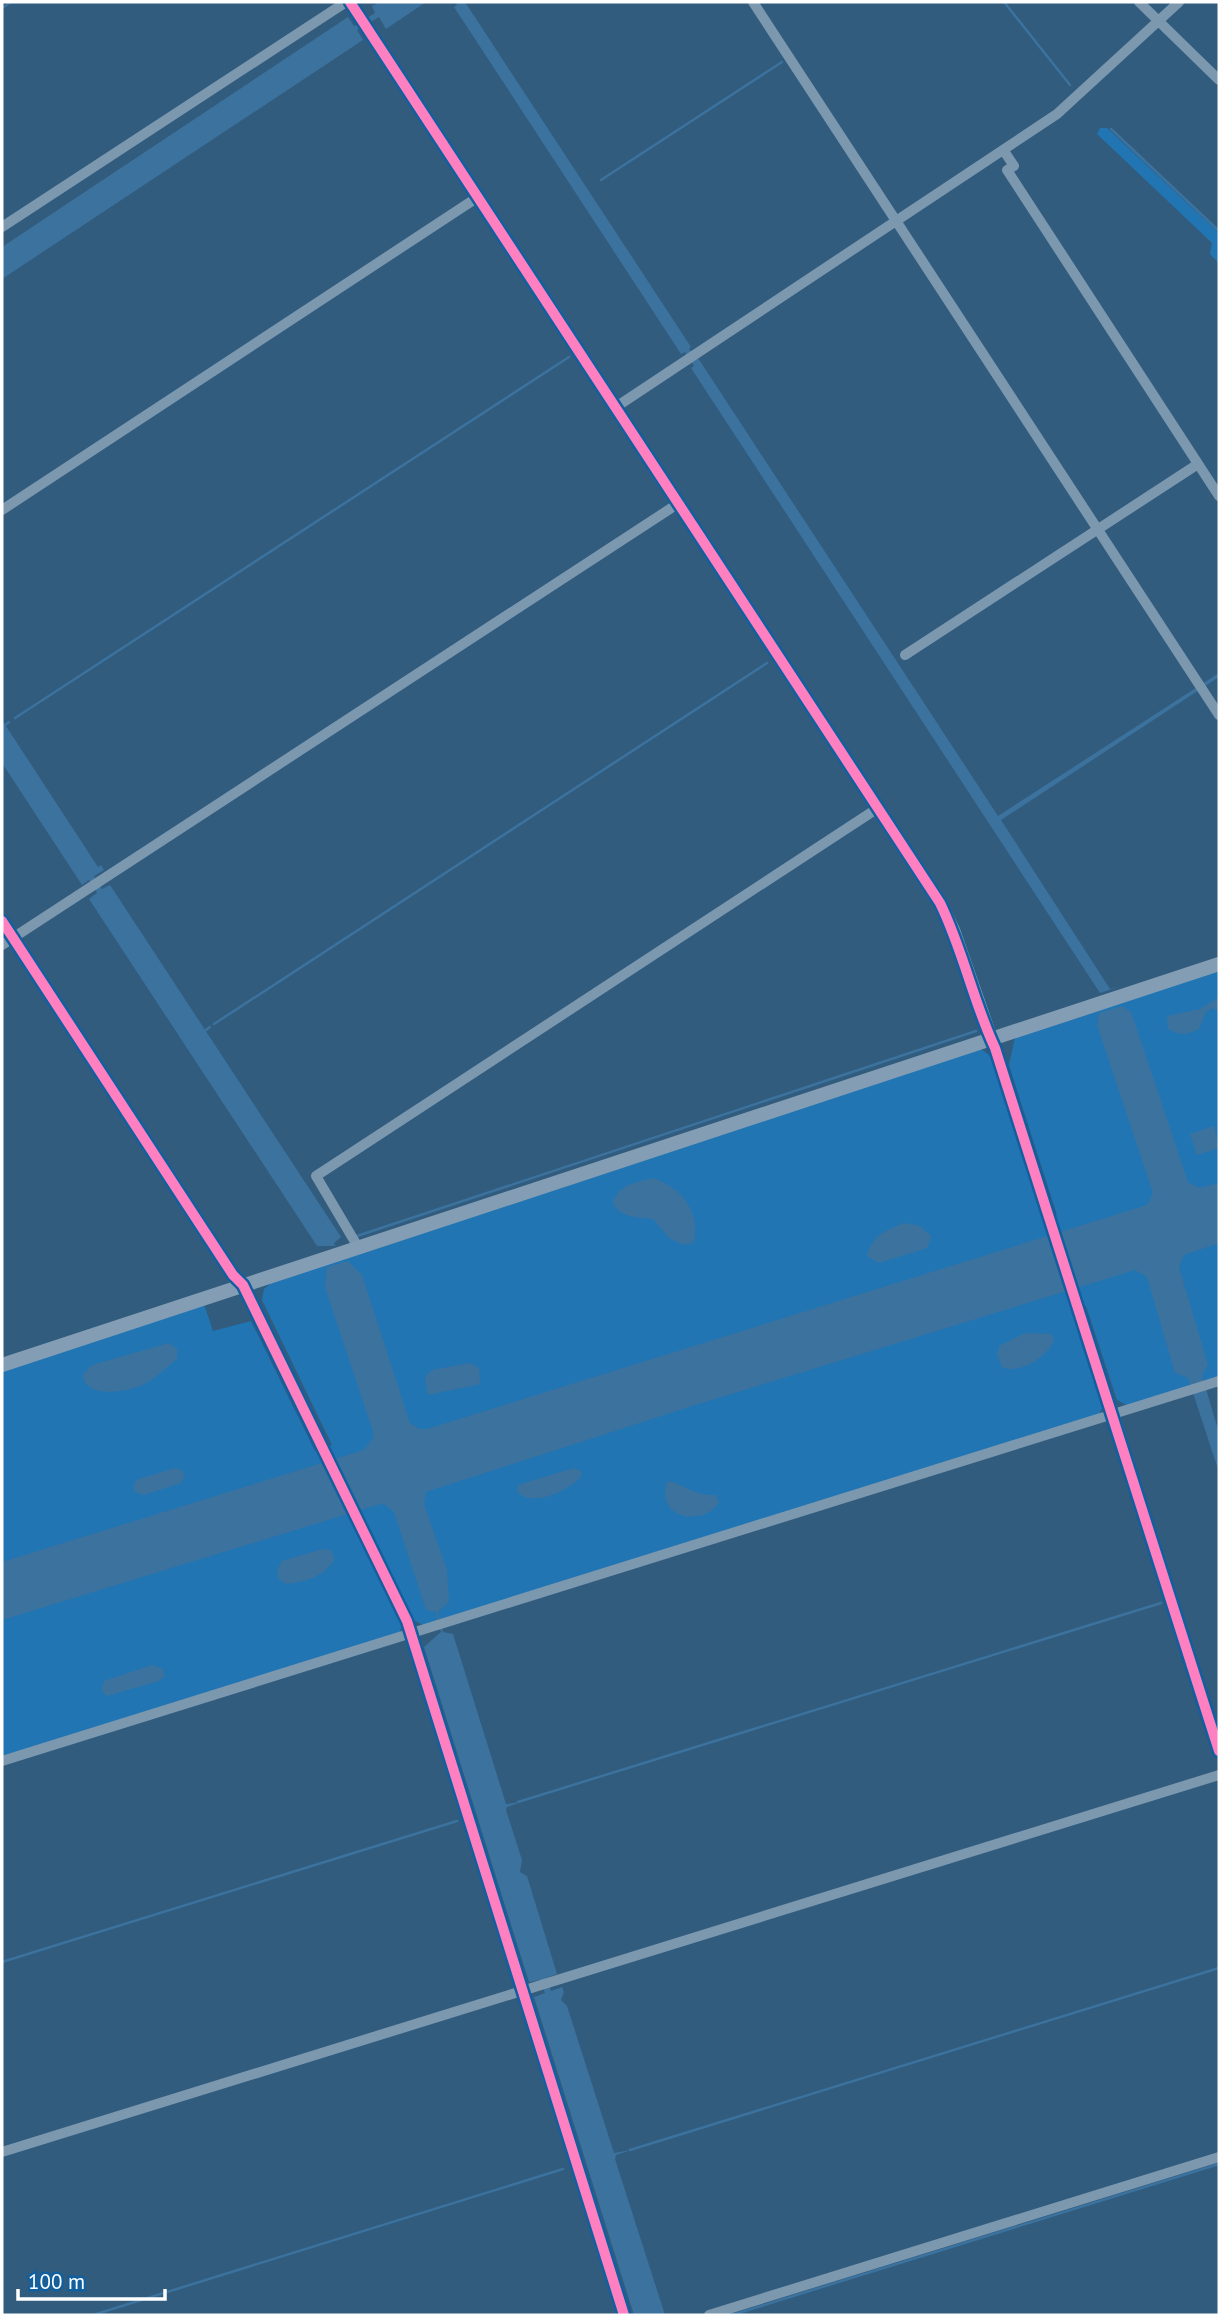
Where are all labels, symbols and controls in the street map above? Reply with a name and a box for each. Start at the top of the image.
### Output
scale bar [18,2258,164,2302]
text: 100 m [28,2268,85,2295]

